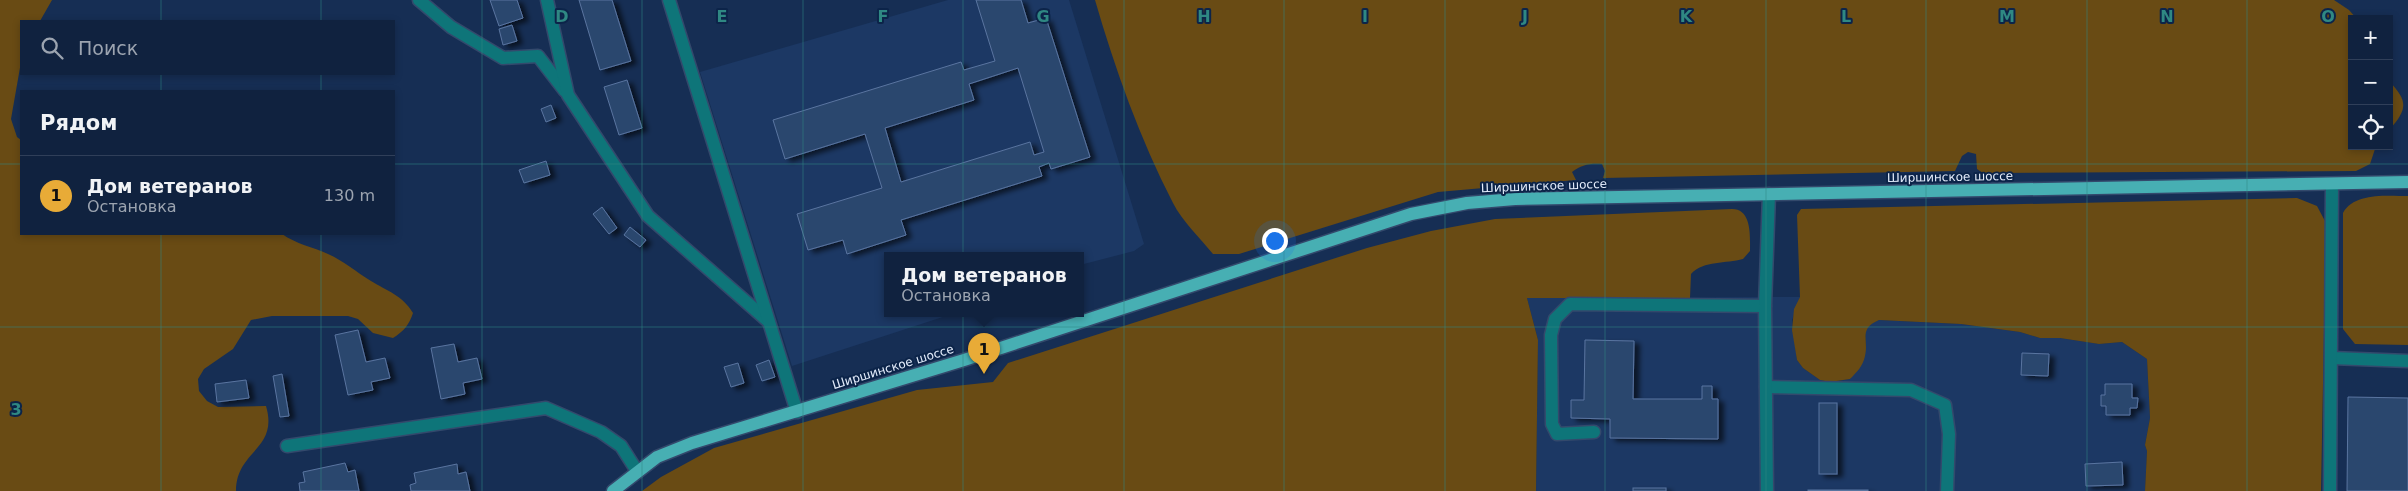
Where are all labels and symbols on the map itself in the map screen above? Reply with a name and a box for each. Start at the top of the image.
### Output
text: D [555,7,569,26]
text: E [717,7,727,26]
text: F [878,7,888,26]
text: G [1036,7,1050,26]
text: H [1197,7,1211,26]
text: I [1362,7,1368,26]
text: J [1521,7,1528,26]
text: K [1680,7,1693,26]
text: L [1841,7,1851,26]
text: M [1999,7,2015,26]
text: N [2160,7,2174,26]
text: O [2321,7,2335,26]
street label: Ширшинское шоссе [1887,169,2013,185]
street label: Ширшинское шоссе [1481,177,1607,195]
your location [1262,228,1288,254]
pin: 1 [968,333,1000,374]
street label: Ширшинское шоссе [831,342,955,392]
text: 3 [10,400,22,419]

